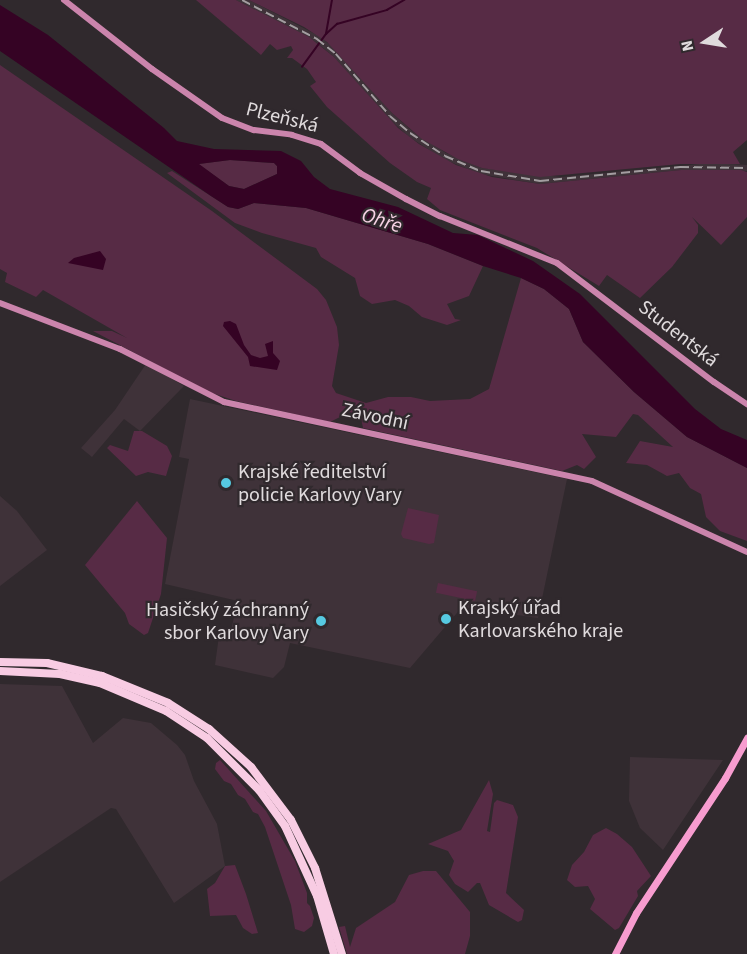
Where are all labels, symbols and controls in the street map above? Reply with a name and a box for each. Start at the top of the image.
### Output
north arrow [675,12,735,72]
text: N [676,38,699,53]
street label: Plzeňská [243,97,321,139]
water label: Ohře [358,202,406,238]
street label: Studentská [633,295,723,373]
street label: Závodní [339,398,411,436]
place label: Krajské ředitelství policie Karlovy Vary [238,460,402,507]
marker: Krajské ředitelství policie Karlovy Vary [219,476,233,490]
place label: Krajský úřad Karlovarského kraje [458,596,623,643]
place label: Hasičský záchranný sbor Karlovy Vary [146,598,309,645]
marker: Krajský úřad Karlovarského kraje [439,612,453,626]
marker: Hasičský záchranný sbor Karlovy Vary [314,614,328,628]

